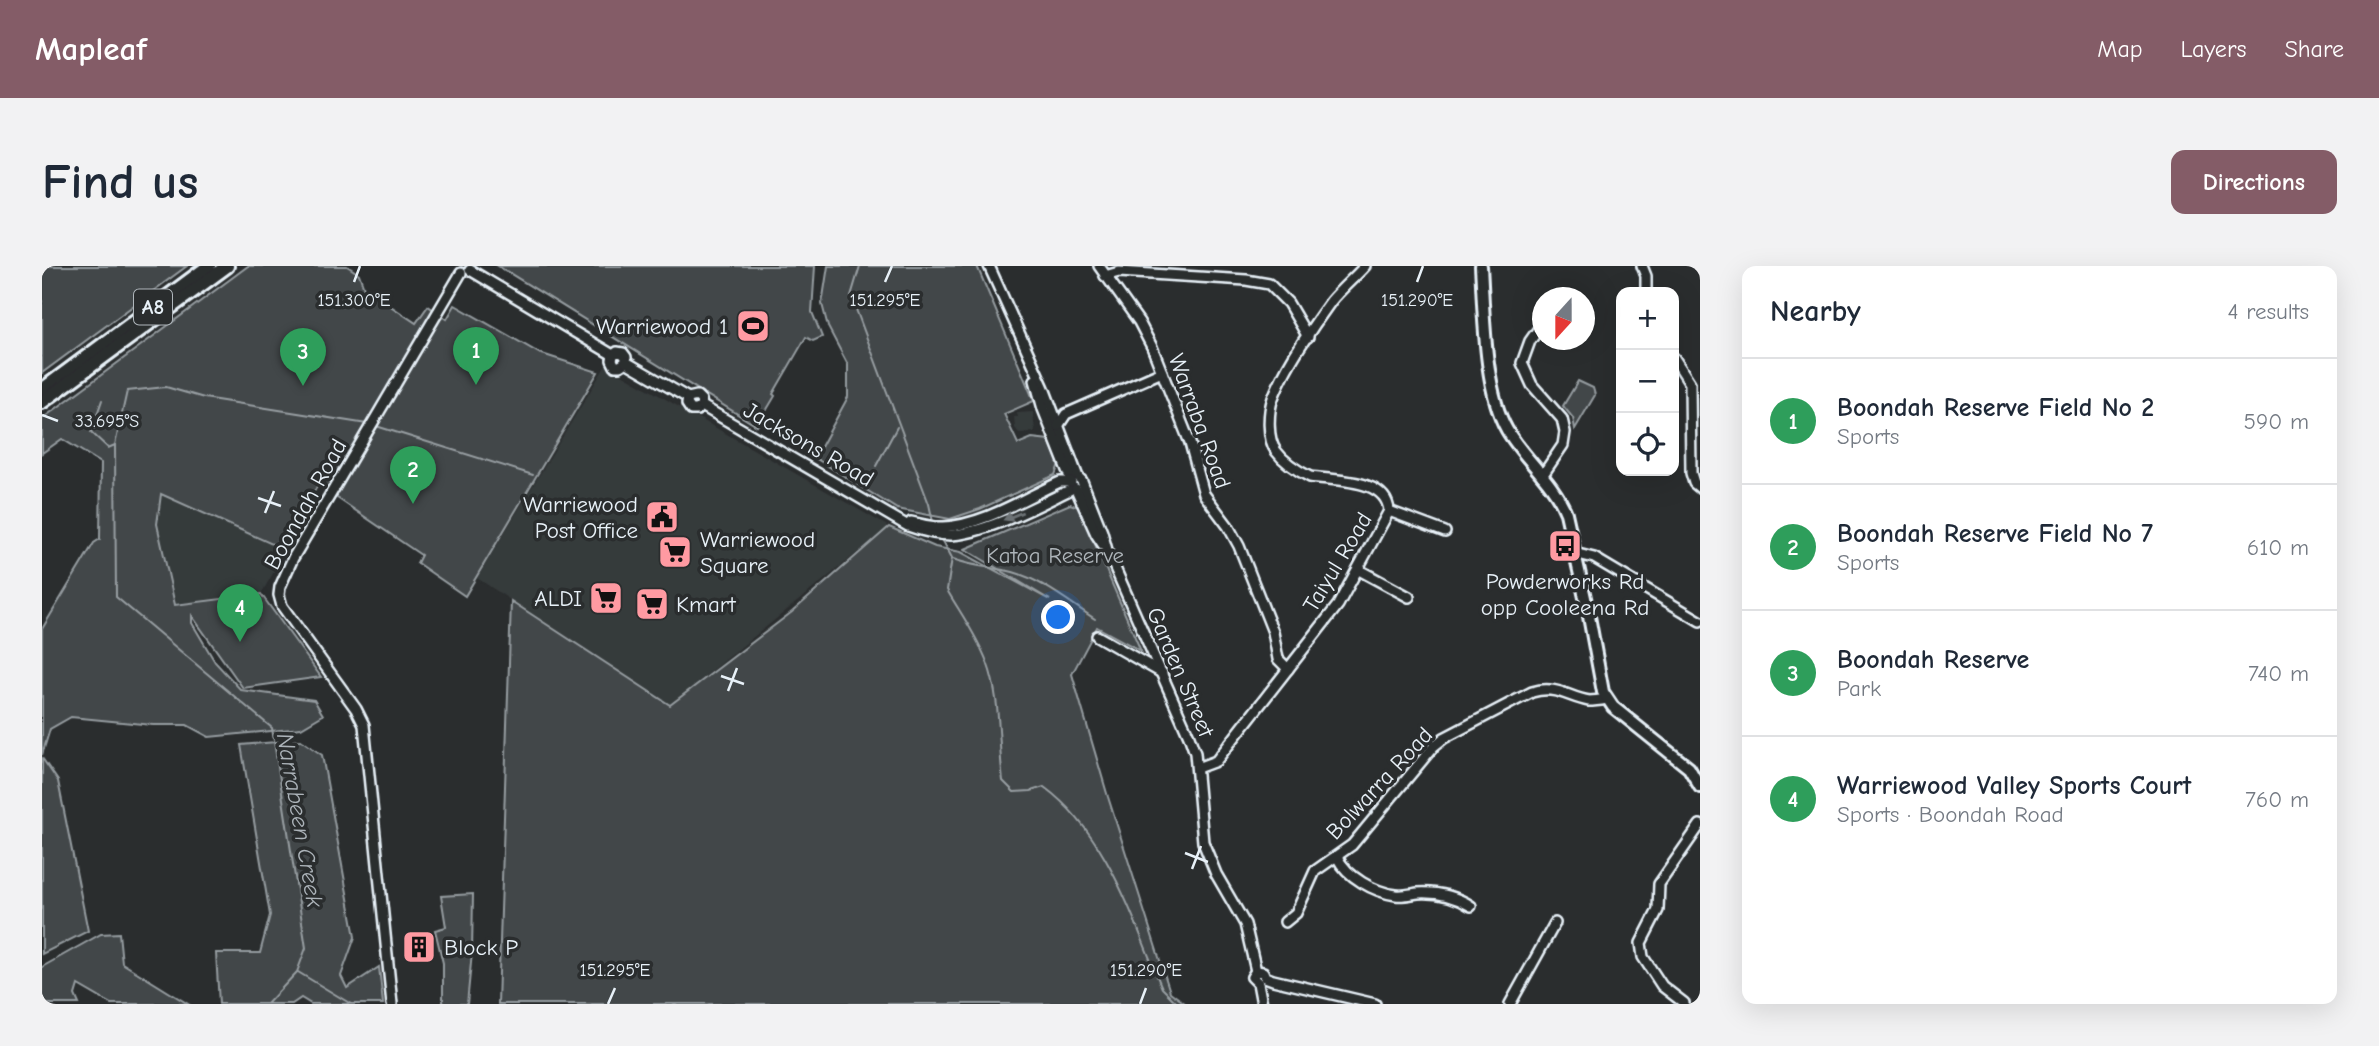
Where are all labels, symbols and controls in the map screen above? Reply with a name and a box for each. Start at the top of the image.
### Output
text: Mapleaf [35,30,147,68]
text: Map [2097,35,2143,63]
text: Layers [2181,35,2246,63]
text: Share [2284,35,2344,63]
button: Directions [2171,150,2337,214]
text: Find us [42,154,198,210]
north arrow [1532,287,1595,350]
map controls [1616,287,1679,476]
button: + [1616,287,1679,350]
road number: A8 [134,289,172,324]
text: 151.300°E [317,290,391,311]
text: 151.295°E [850,290,921,311]
text: 151.290°E [1381,290,1453,311]
text: Nearby [1770,294,1861,329]
text: 4 results [2227,298,2309,325]
sports icon: Warriewood 1 [734,307,772,345]
place label: Warriewood 1 [596,313,728,340]
pin: 1 [453,327,499,385]
pin: 3 [280,328,326,386]
street label: Warraba Road [1163,350,1236,492]
button: − [1616,350,1679,413]
text: Boondah Reserve Field No 2 [1837,393,2154,423]
street label: Jacksons Road [739,396,879,493]
text: 1 [1788,408,1798,435]
text: 590 m [2244,408,2309,435]
text: 33.695°S [75,411,139,432]
button: locate [1616,413,1679,476]
text: Sports [1837,423,1899,450]
street label: Boondah Road [258,434,352,574]
pin: 2 [390,446,436,504]
place label: Warriewood Post Office [523,491,638,544]
public building icon: Warriewood Post Office [643,498,681,536]
street label: Taiyul Road [1297,508,1378,617]
one-way arrow [1002,511,1023,522]
text: Boondah Reserve Field No 7 [1837,519,2153,549]
place label: Warriewood Square [700,526,815,579]
bus stop icon: Powderworks Rd opp Cooleena Rd [1546,527,1584,565]
supermarket icon: Warriewood Square [656,533,694,571]
text: 2 [1787,534,1799,561]
text: 610 m [2247,534,2309,561]
park label: Katoa Reserve [986,542,1124,569]
text: Sports [1837,549,1899,576]
place label: Powderworks Rd opp Cooleena Rd [1481,568,1649,621]
supermarket icon: ALDI [587,579,625,617]
pin: 4 [217,584,263,642]
place label: ALDI [534,585,582,612]
supermarket icon: Kmart [633,585,671,623]
place label: Kmart [676,591,737,618]
your location [1041,600,1075,634]
street label: Garden Street [1141,603,1221,743]
text: Boondah Reserve [1837,645,2029,675]
text: 3 [1787,660,1799,687]
text: 740 m [2248,660,2309,687]
text: Park [1837,675,1881,702]
street label: Bolwarra Road [1320,722,1438,845]
water label: Narrabeen Creek [271,731,329,910]
text: Warriewood Valley Sports Court [1837,771,2191,801]
text: 4 [1788,786,1798,813]
text: 760 m [2245,786,2309,813]
text: Sports · Boondah Road [1837,801,2064,828]
building icon: Block P [400,928,438,966]
place label: Block P [444,934,518,961]
text: 151.295°E [580,960,651,981]
text: 151.290°E [1110,960,1182,981]

